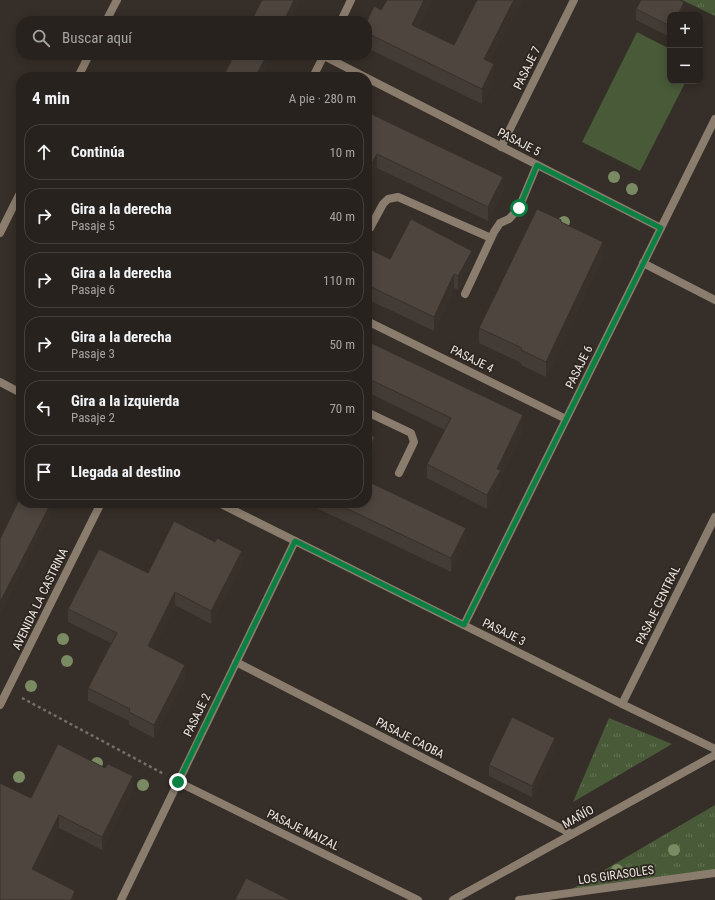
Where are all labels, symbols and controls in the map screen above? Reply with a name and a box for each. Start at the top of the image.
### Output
map controls [667,12,703,84]
button: + [667,12,703,48]
search box [16,16,372,60]
icon: search [30,27,52,49]
text: Buscar aquí [62,29,132,47]
street label: PASAJE 7 [511,44,543,92]
button: − [667,48,703,84]
text: 4 min [32,88,70,108]
text: A pie · 280 m [289,91,356,106]
street label: PASAJE 5 [495,125,543,159]
icon: ahead [33,141,55,163]
text: Continúa [71,143,125,161]
text: 10 m [329,145,355,160]
route start [510,199,528,217]
text: Gira a la derecha [71,200,172,218]
icon: right [33,205,55,227]
text: 40 m [329,209,355,224]
text: Pasaje 5 [71,218,115,233]
text: Gira a la derecha [71,264,172,282]
icon: right [33,269,55,291]
text: 110 m [323,273,355,288]
text: Pasaje 6 [71,282,115,297]
text: Gira a la derecha [71,328,172,346]
icon: right [33,333,55,355]
text: 50 m [329,337,355,352]
street label: PASAJE 4 [448,343,496,375]
street label: PASAJE 6 [563,343,595,391]
text: Pasaje 3 [71,346,115,361]
text: Gira a la izquierda [71,392,179,410]
icon: left [33,397,55,419]
text: 70 m [329,401,355,416]
text: Pasaje 2 [71,410,115,425]
icon: arrive [33,461,55,483]
text: Llegada al destino [71,463,181,481]
street label: AVENIDA LA CASTRINA [9,546,71,652]
street label: PASAJE CENTRAL [633,563,683,647]
street label: PASAJE 3 [480,616,528,648]
street label: PASAJE 2 [181,691,213,739]
street label: PASAJE CAOBA [374,715,447,761]
route end [169,773,187,791]
street label: MAÑÍO [559,801,596,831]
street label: PASAJE MAIZAL [265,807,342,854]
street label: LOS GIRASOLES [577,863,655,887]

